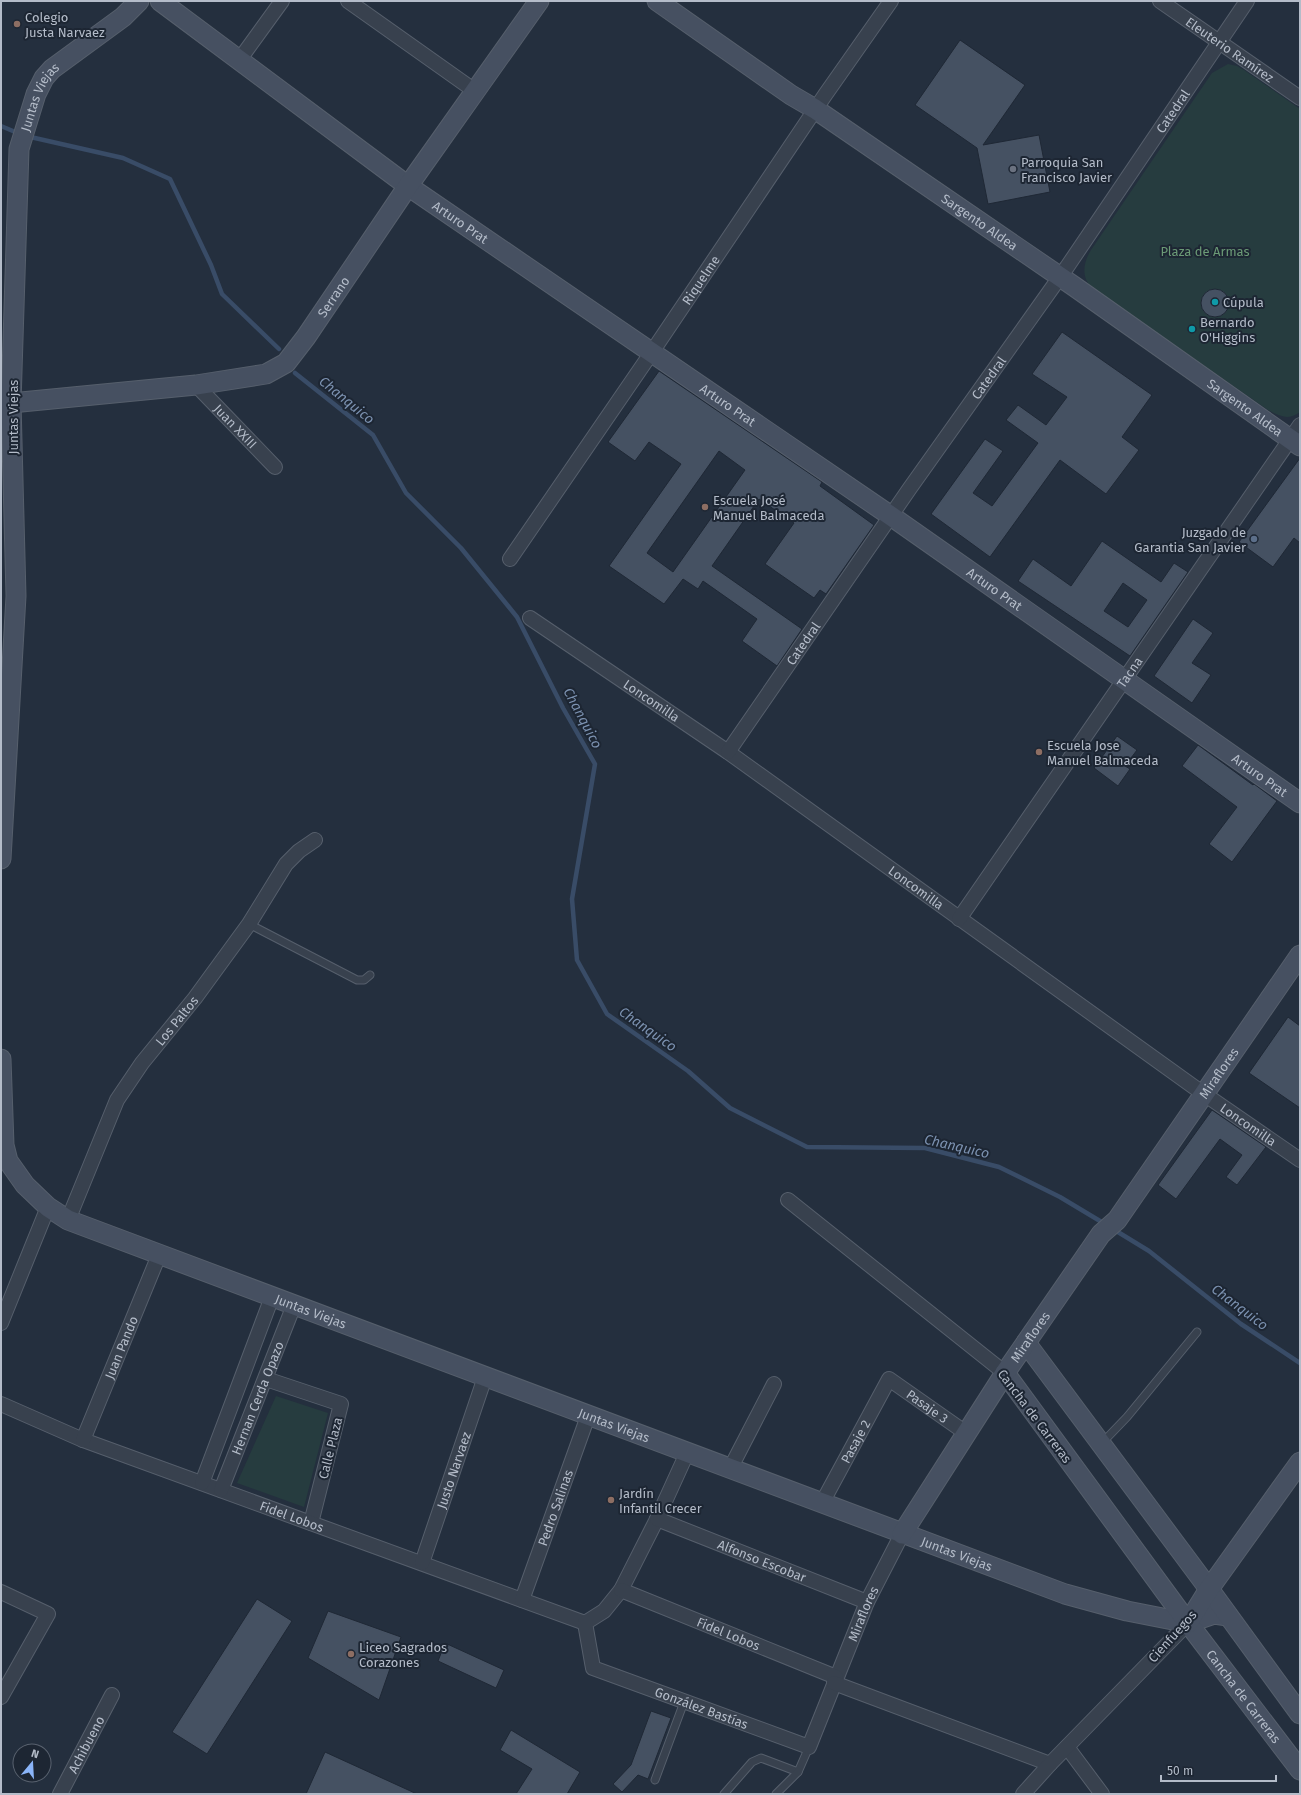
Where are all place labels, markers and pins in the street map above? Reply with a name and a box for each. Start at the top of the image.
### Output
place label: Colegio Justa Narvaez [25,10,105,40]
marker: Colegio Justa Narvaez [12,19,22,29]
place label: Parroquia San Francisco Javier [1021,155,1112,185]
marker: Parroquia San Francisco Javier [1008,164,1018,174]
place label: Cúpula [1223,295,1264,310]
marker: Cúpula [1210,297,1220,307]
place label: Bernardo O'Higgins [1200,315,1255,345]
marker: Bernardo O'Higgins [1187,324,1197,334]
place label: Escuela José Manuel Balmaceda [713,493,824,523]
marker: Escuela José Manuel Balmaceda [700,502,710,512]
place label: Juzgado de Garantia San Javier [1134,525,1246,555]
marker: Juzgado de Garantia San Javier [1249,534,1259,544]
place label: Escuela Jose Manuel Balmaceda [1047,738,1158,768]
marker: Escuela Jose Manuel Balmaceda [1034,747,1044,757]
place label: Jardín Infantil Crecer [619,1486,702,1516]
marker: Jardín Infantil Crecer [606,1495,616,1505]
place label: Liceo Sagrados Corazones [359,1640,447,1670]
marker: Liceo Sagrados Corazones [346,1649,356,1659]

